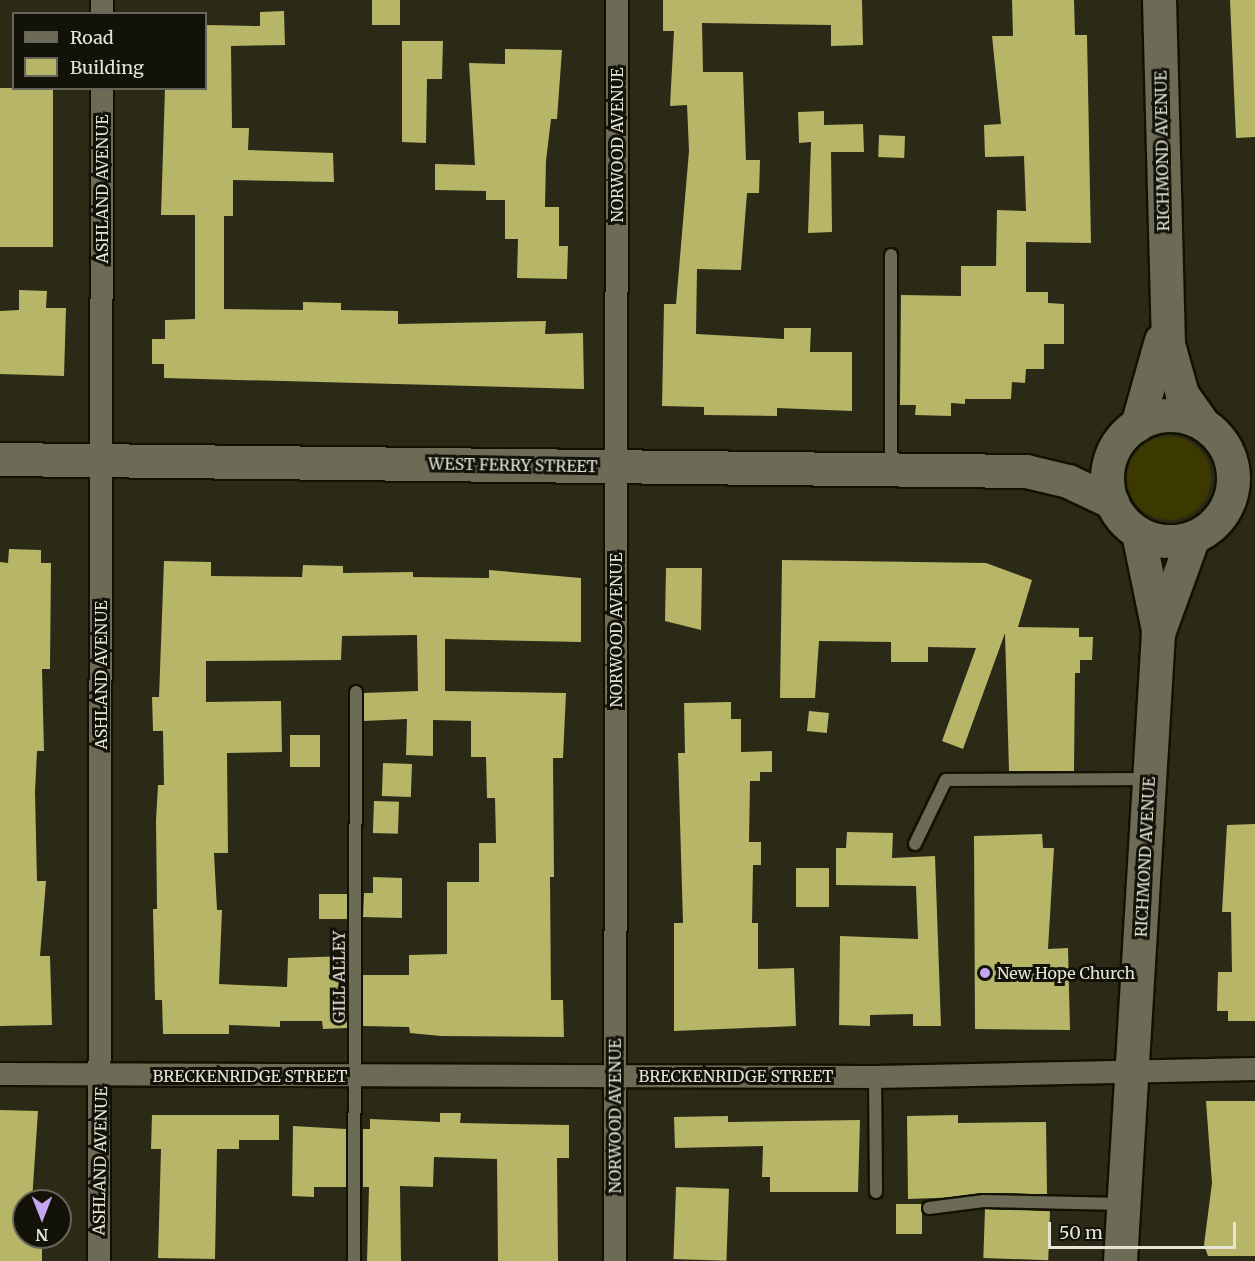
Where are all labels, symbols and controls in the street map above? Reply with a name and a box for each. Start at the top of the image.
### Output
legend [12,12,207,90]
text: Road [70,26,114,49]
text: Building [70,56,144,79]
street label: NORWOOD AVENUE [607,68,627,222]
street label: RICHMOND AVENUE [1151,70,1173,232]
street label: ASHLAND AVENUE [92,115,112,263]
street label: WEST FERRY STREET [428,454,598,476]
street label: NORWOOD AVENUE [606,553,626,707]
street label: ASHLAND AVENUE [91,601,111,749]
street label: RICHMOND AVENUE [1131,776,1159,938]
street label: GILL ALLEY [329,931,349,1023]
place label: New Hope Church [997,963,1135,983]
marker: New Hope Church [978,966,992,980]
street label: NORWOOD AVENUE [605,1039,625,1193]
street label: BRECKENRIDGE STREET [153,1066,347,1086]
street label: BRECKENRIDGE STREET [639,1066,833,1086]
street label: ASHLAND AVENUE [89,1086,111,1236]
north arrow [12,1189,72,1249]
scale bar [1051,1210,1238,1248]
text: 50 m [1059,1221,1103,1244]
text: N [36,1225,48,1245]

